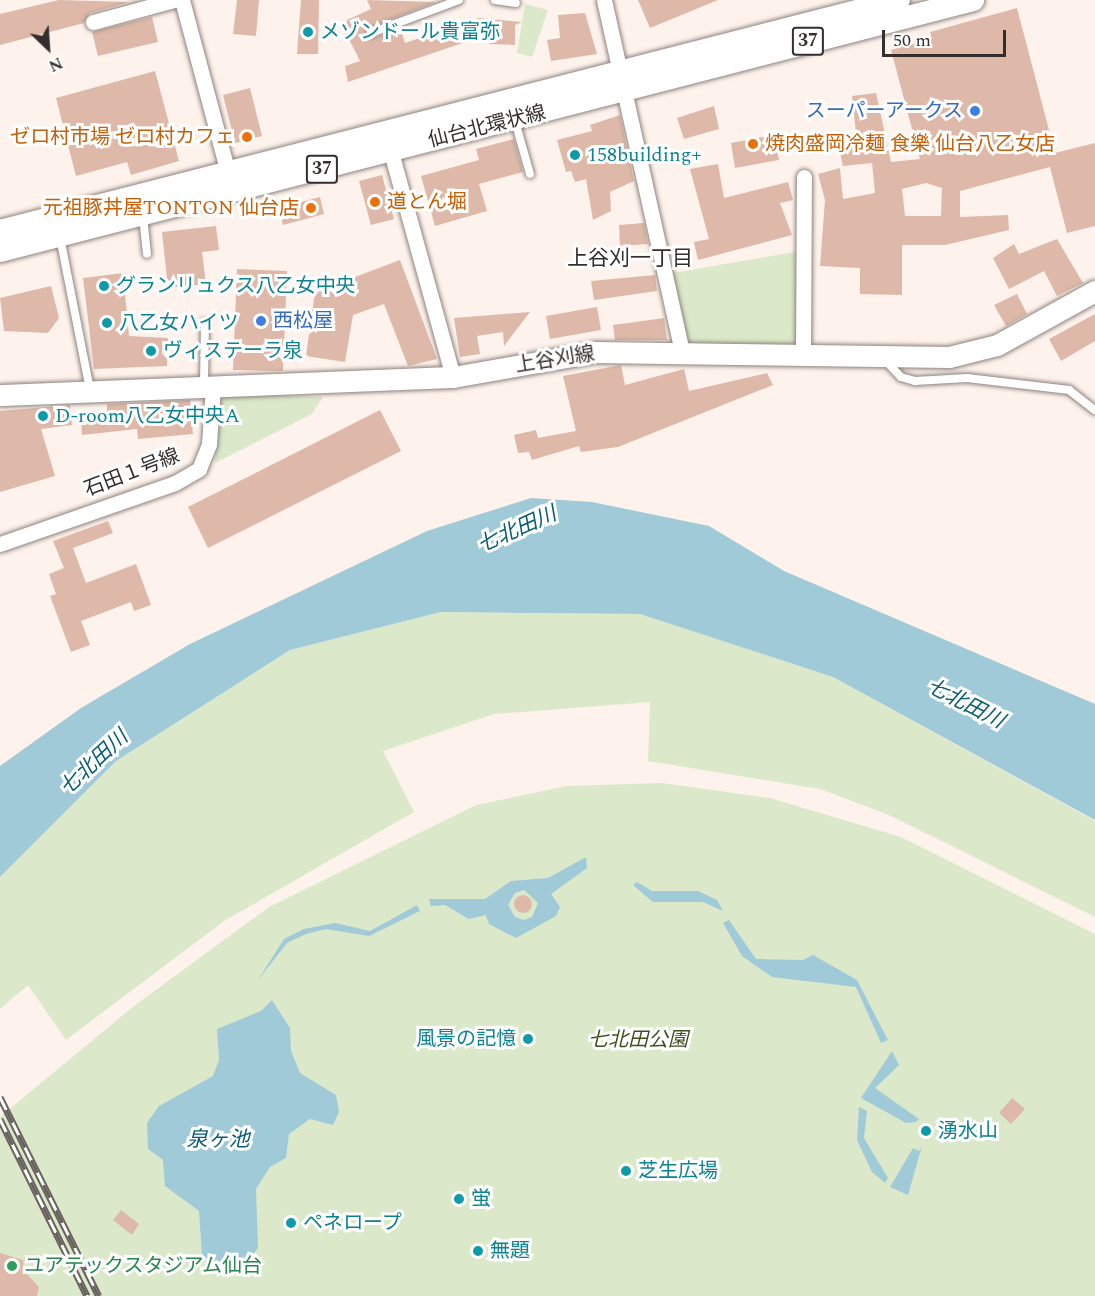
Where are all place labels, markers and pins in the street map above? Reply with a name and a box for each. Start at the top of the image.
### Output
place label: メゾンドール貴富弥 [320,20,500,44]
marker: メゾンドール貴富弥 [301,25,315,39]
place label: スーパーアークス [804,99,963,123]
marker: スーパーアークス [968,104,982,118]
place label: ゼロ村市場 ゼロ村カフェ [10,125,235,149]
marker: ゼロ村市場 ゼロ村カフェ [240,130,254,144]
place label: 焼肉盛岡冷麺 食樂 仙台八乙女店 [765,132,1055,156]
marker: 焼肉盛岡冷麺 食樂 仙台八乙女店 [746,137,760,151]
place label: 158building+ [587,143,701,167]
marker: 158building+ [568,148,582,162]
place label: 道とん堀 [387,190,467,214]
marker: 道とん堀 [368,195,382,209]
place label: 元祖豚丼屋TONTON 仙台店 [43,196,299,220]
marker: 元祖豚丼屋TONTON 仙台店 [304,201,318,215]
place label: グランリュクス八乙女中央 [116,274,356,298]
marker: グランリュクス八乙女中央 [97,279,111,293]
place label: 西松屋 [273,309,333,333]
place label: 八乙女ハイツ [119,311,239,335]
marker: 西松屋 [254,314,268,328]
marker: 八乙女ハイツ [100,316,114,330]
place label: ヴィステーラ泉 [163,339,303,363]
marker: ヴィステーラ泉 [144,344,158,358]
place label: D-room八乙女中央A [55,404,240,428]
marker: D-room八乙女中央A [36,409,50,423]
place label: 風景の記憶 [416,1027,516,1051]
marker: 風景の記憶 [521,1032,535,1046]
place label: 湧水山 [938,1119,998,1143]
marker: 湧水山 [919,1124,933,1138]
place label: 芝生広場 [638,1159,718,1183]
marker: 芝生広場 [619,1164,633,1178]
place label: 蛍 [471,1187,491,1211]
marker: 蛍 [452,1192,466,1206]
place label: ペネロープ [303,1211,403,1235]
marker: ペネロープ [284,1216,298,1230]
place label: 無題 [490,1239,530,1263]
marker: 無題 [471,1244,485,1258]
place label: ユアテックスタジアム仙台 [24,1254,264,1278]
marker: ユアテックスタジアム仙台 [5,1259,19,1273]

